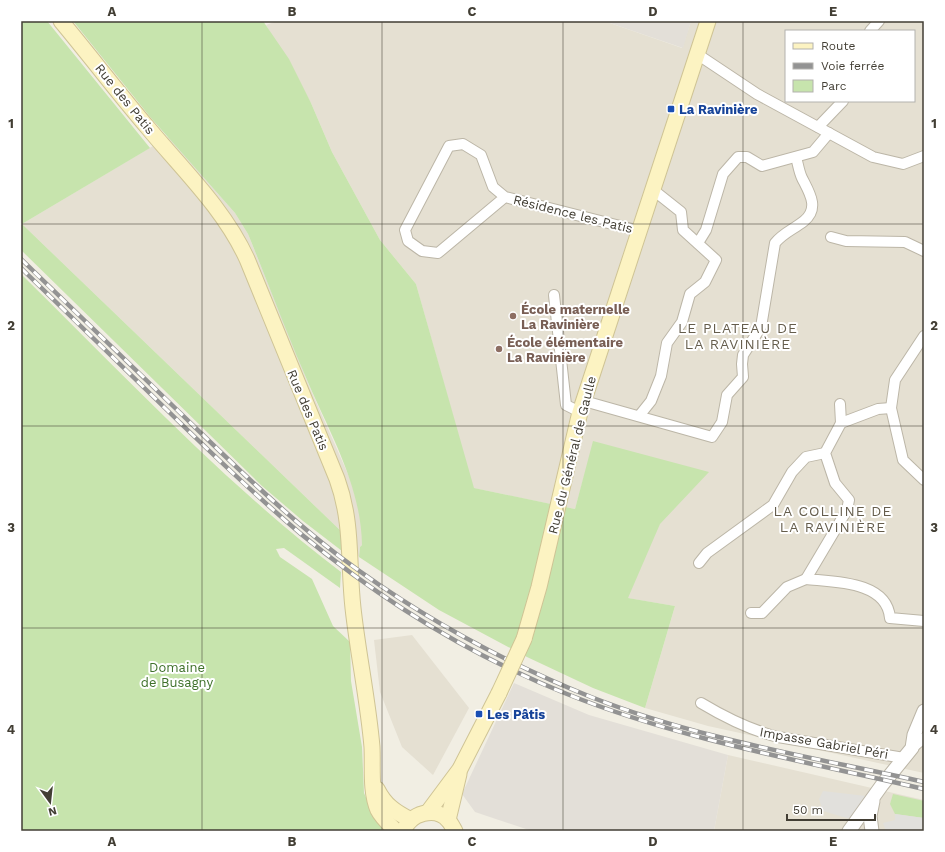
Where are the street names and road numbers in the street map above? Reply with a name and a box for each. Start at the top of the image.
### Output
street label: Rue des Patis [92,61,158,137]
street label: Résidence les Patis [512,192,634,236]
street label: Rue des Patis [284,367,332,453]
street label: Rue du Général de Gaulle [545,374,599,536]
street label: Impasse Gabriel Péri [758,724,890,762]

